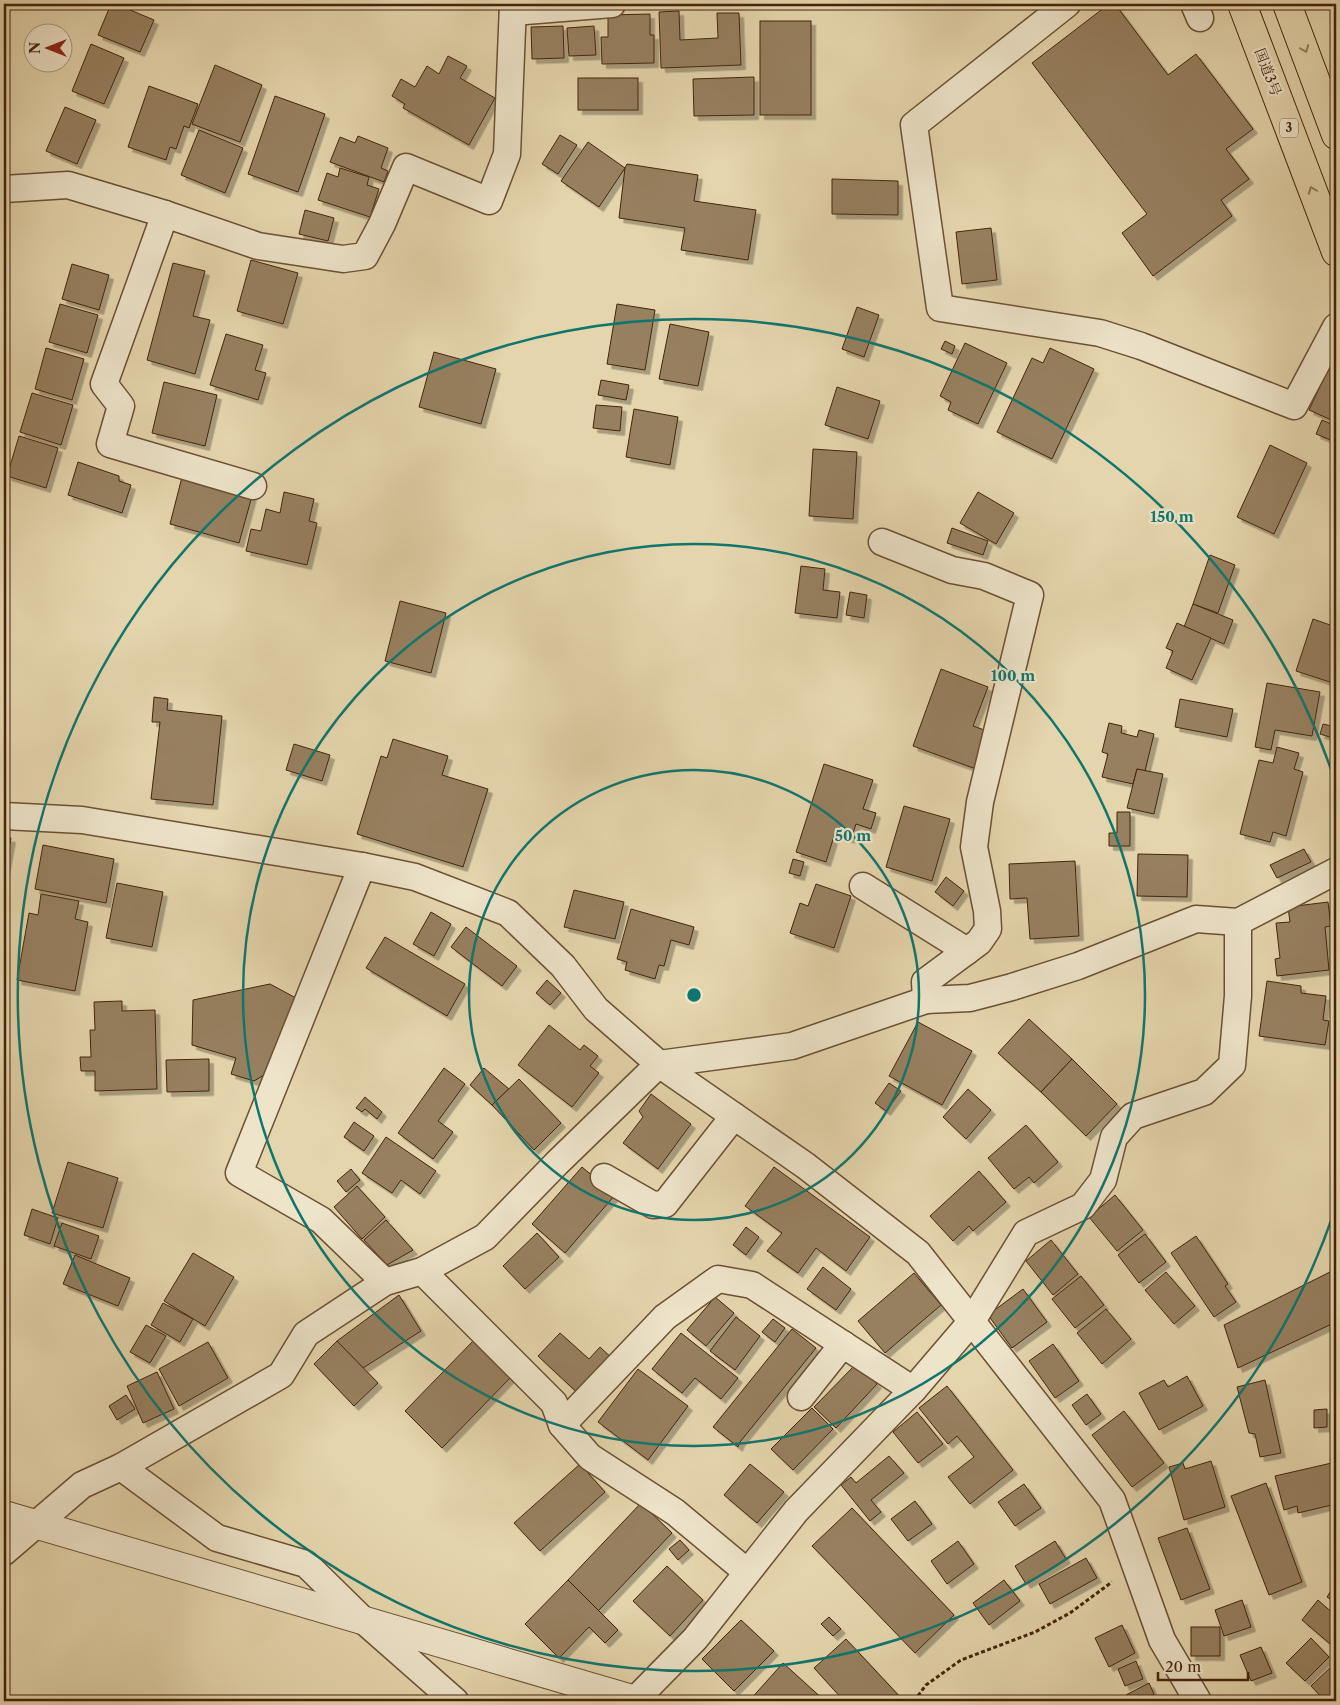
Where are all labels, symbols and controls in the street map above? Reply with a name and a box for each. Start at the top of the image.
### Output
north arrow [22,22,72,72]
text: N [26,42,44,54]
one-way arrow [1299,44,1309,53]
street label: 国道3号 [1251,46,1285,98]
road number: 3 [1280,119,1298,138]
one-way arrow [1308,186,1319,195]
text: 150 m [1150,507,1194,526]
text: 100 m [991,666,1035,685]
text: 50 m [835,826,871,845]
centre of rings [685,986,703,1004]
scale bar [1158,1650,1248,1682]
text: 20 m [1165,1657,1201,1676]

